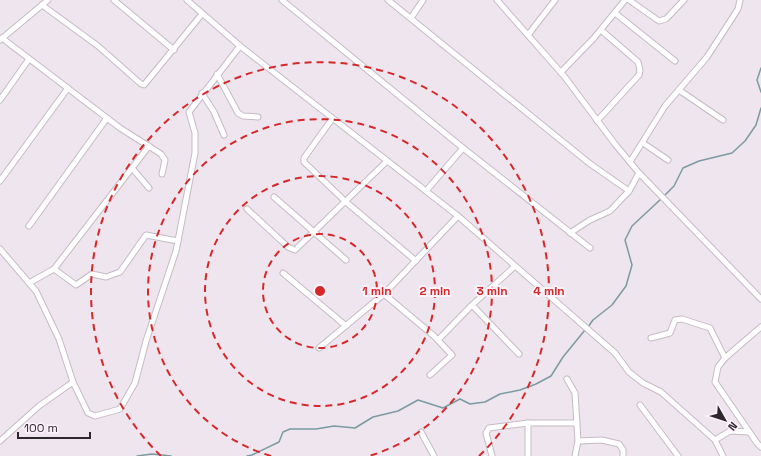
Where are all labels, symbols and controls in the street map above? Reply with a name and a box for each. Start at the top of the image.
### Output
text: 1 min [362,283,392,299]
text: 2 min [419,283,451,299]
text: 3 min [476,283,508,299]
text: 4 min [533,283,565,299]
centre of rings [313,284,327,298]
north arrow [705,400,745,440]
scale bar [18,414,90,440]
text: N [725,419,741,434]
text: 100 m [24,420,58,436]

